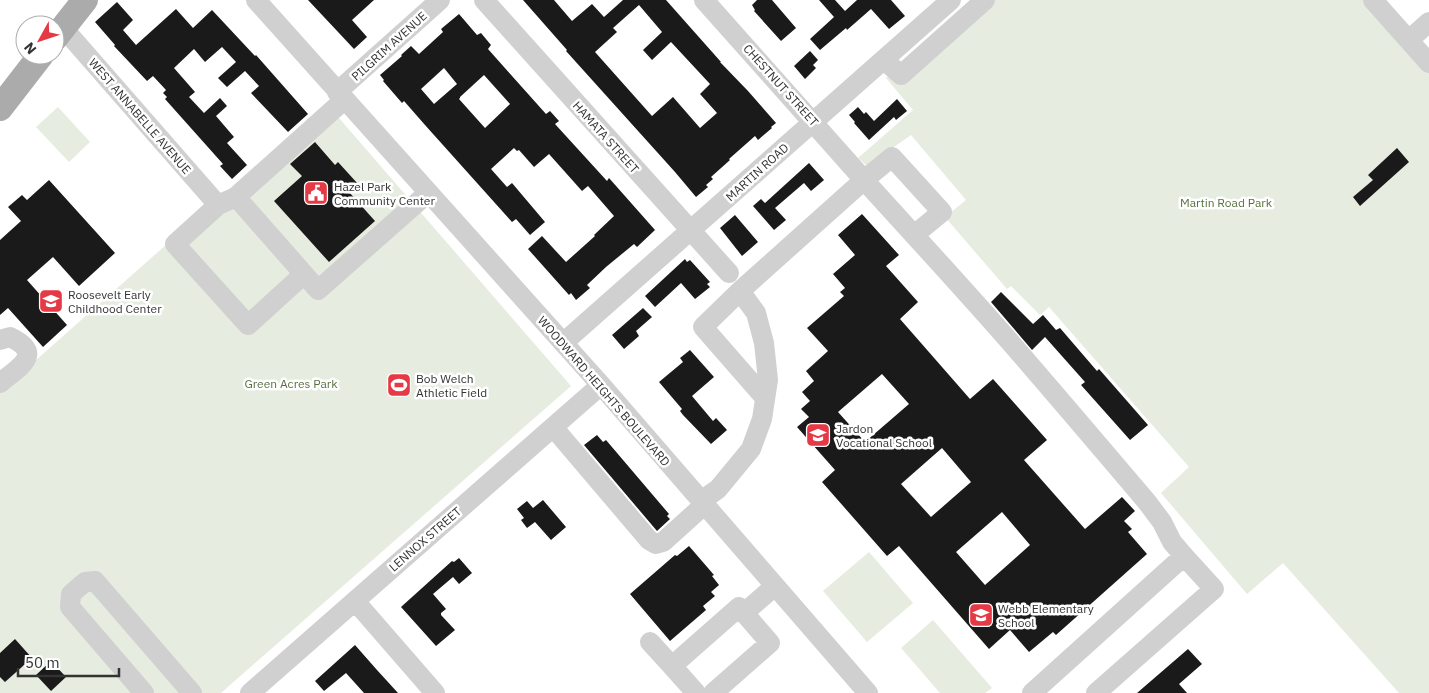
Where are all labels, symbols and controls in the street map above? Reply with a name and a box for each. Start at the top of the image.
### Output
street label: PILGRIM AVENUE [348,8,430,84]
north arrow [15,15,65,65]
text: N [20,39,40,58]
street label: CHESTNUT STREET [740,41,822,129]
street label: WEST ANNABELLE AVENUE [86,55,194,177]
street label: HAMATA STREET [570,98,642,176]
street label: MARTIN ROAD [722,140,792,204]
place label: Hazel Park Community Center [334,179,435,208]
public building icon: Hazel Park Community Center [303,180,329,206]
park label: Martin Road Park [1180,195,1273,210]
place label: Roosevelt Early Childhood Center [68,287,162,316]
school or university icon: Roosevelt Early Childhood Center [38,288,64,314]
street label: WOODWARD HEIGHTS BOULEVARD [535,313,673,469]
place label: Bob Welch Athletic Field [416,371,487,400]
sports icon: Bob Welch Athletic Field [386,372,412,398]
park label: Green Acres Park [244,376,338,391]
place label: Jardon Vocational School [836,421,932,450]
school or university icon: Jardon Vocational School [805,422,831,448]
street label: LENNOX STREET [386,504,464,574]
place label: Webb Elementary School [998,601,1094,630]
school or university icon: Webb Elementary School [968,602,994,628]
scale bar [18,646,119,678]
text: 50 m [25,653,60,672]

